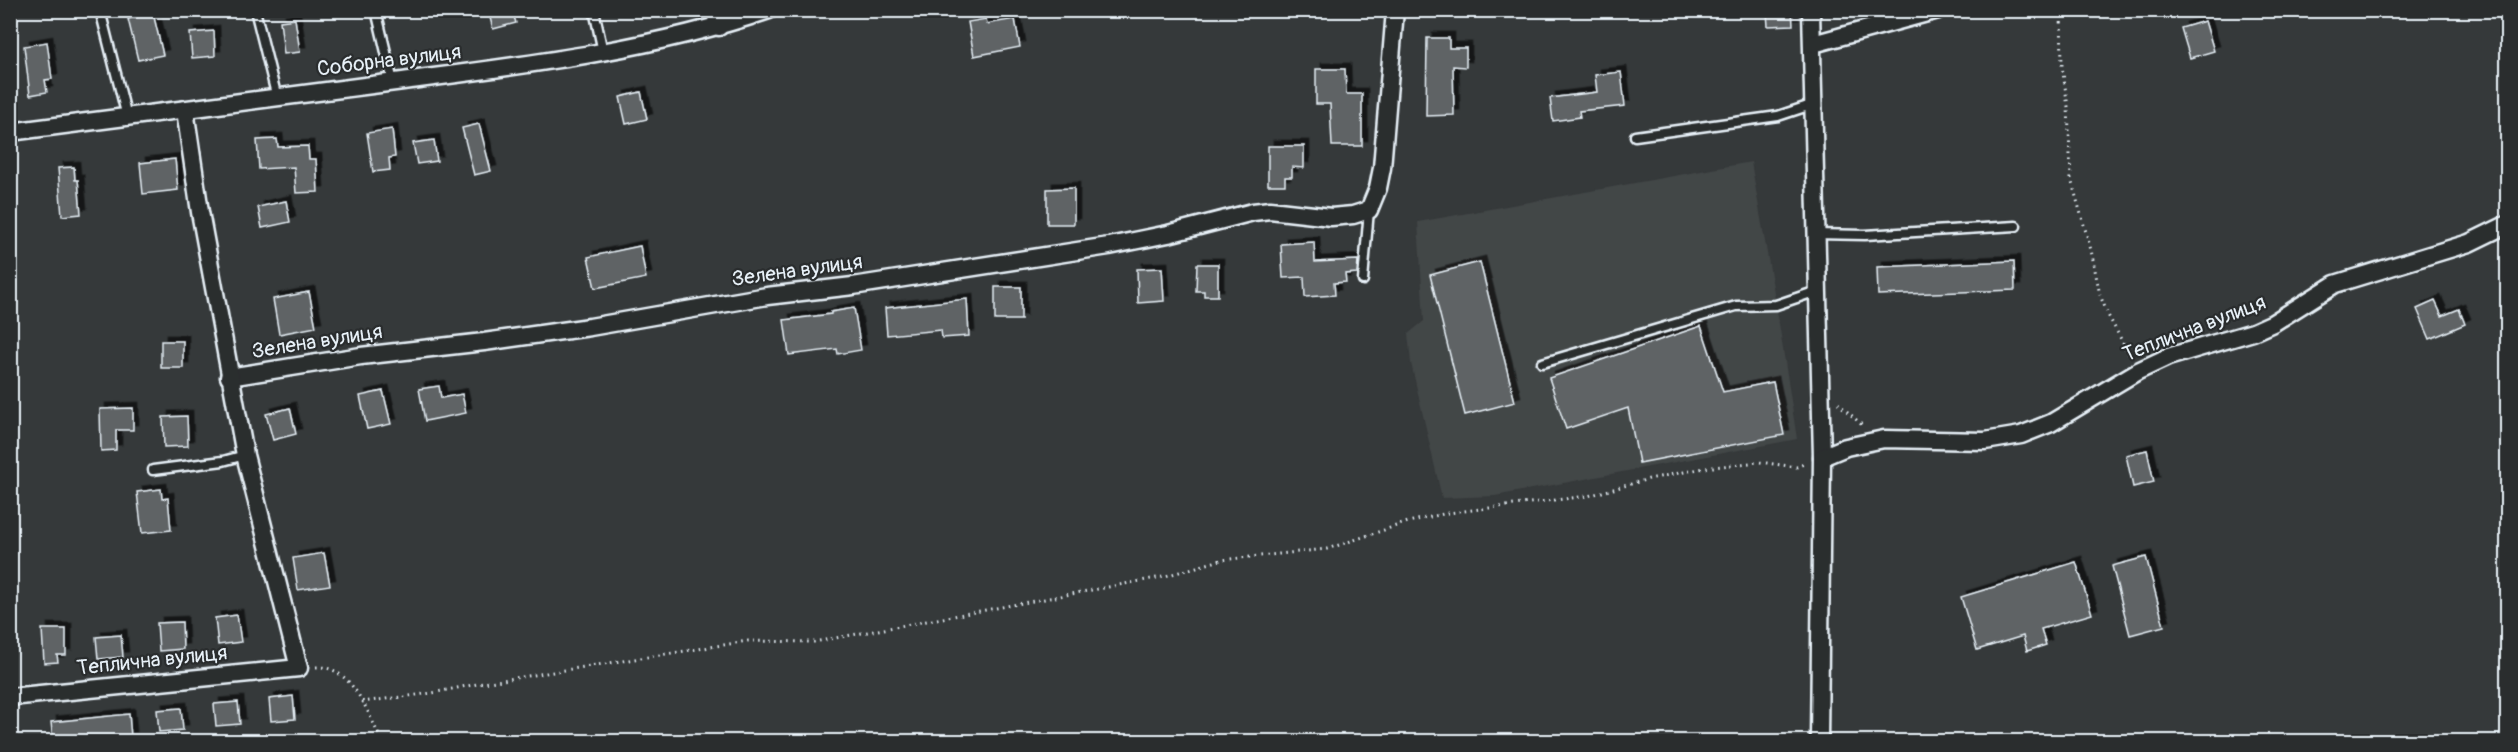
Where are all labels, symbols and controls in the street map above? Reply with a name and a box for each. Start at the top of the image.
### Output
street label: Соборна вулиця [315,38,463,83]
street label: Зелена вулиця [730,248,864,293]
street label: Теплична вулиця [2119,289,2270,368]
street label: Зелена вулиця [250,318,384,365]
street label: Теплична вулиця [75,639,229,682]

